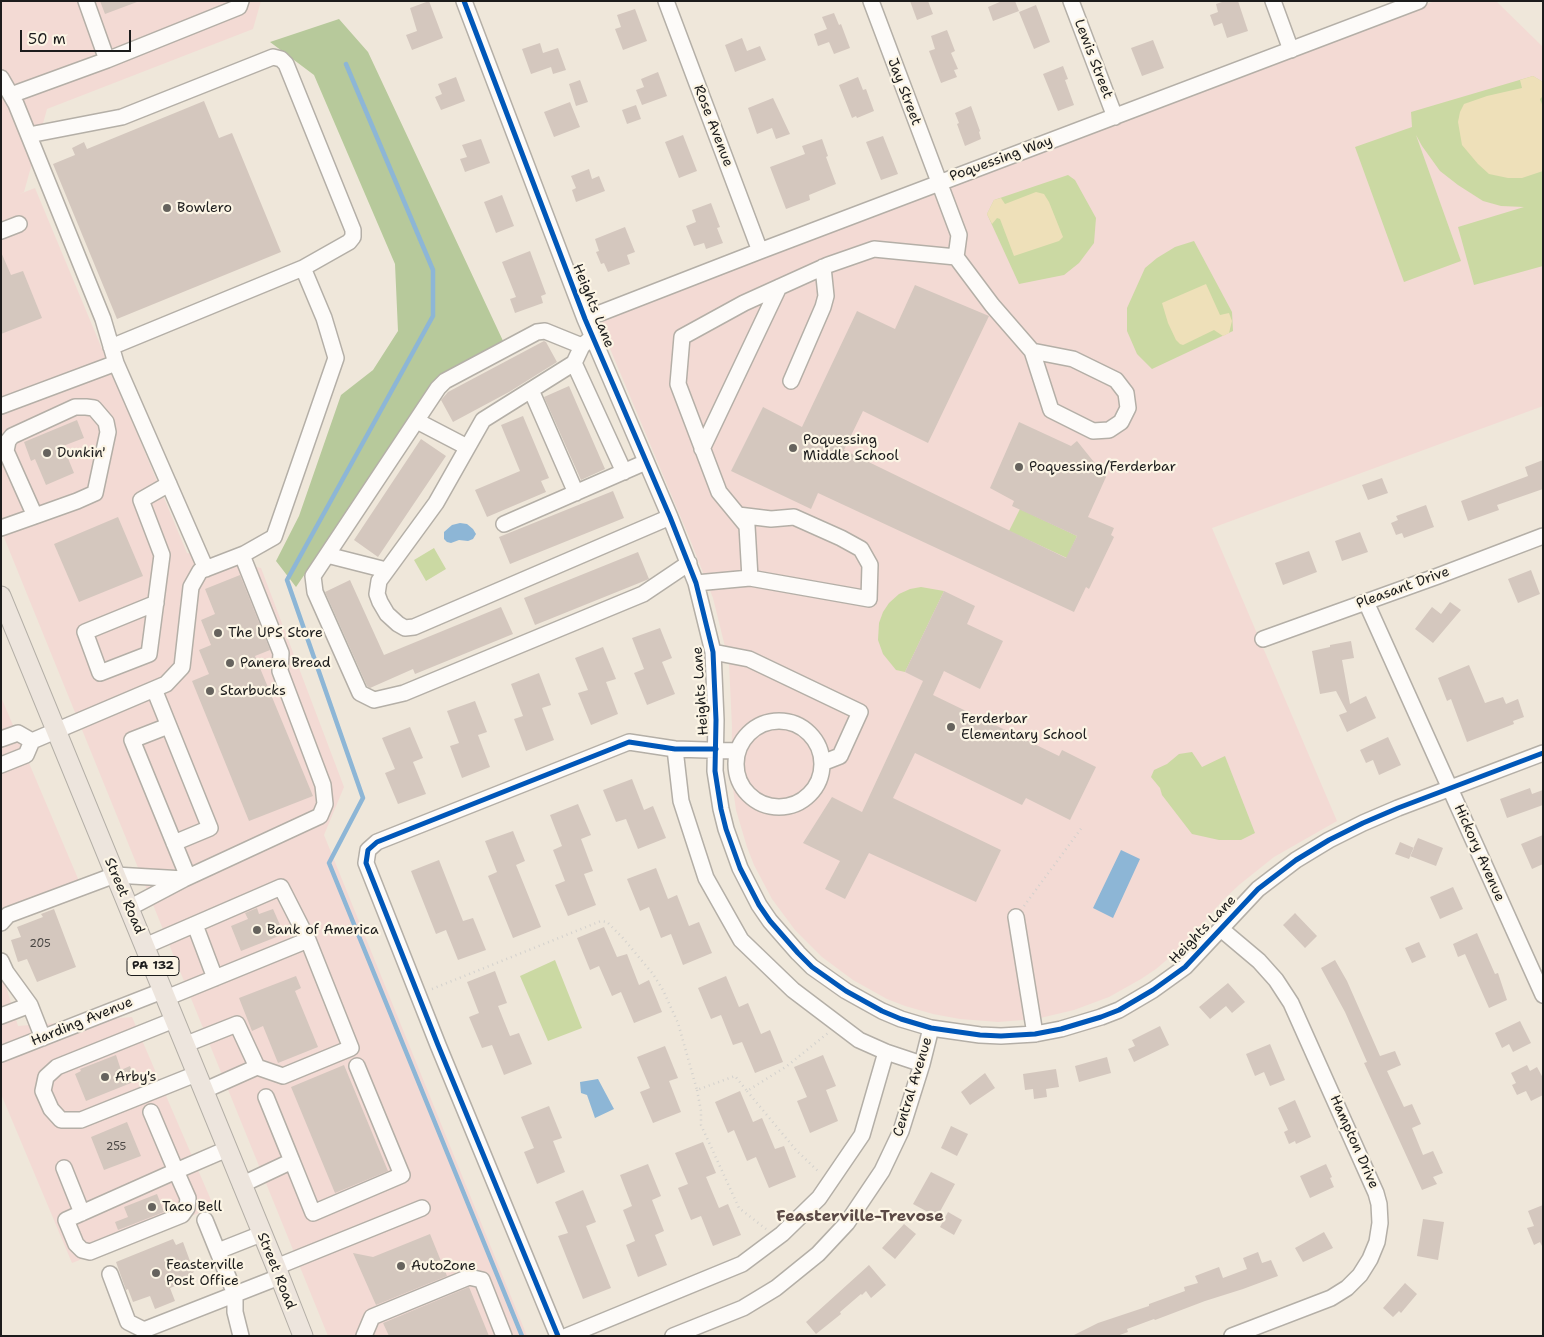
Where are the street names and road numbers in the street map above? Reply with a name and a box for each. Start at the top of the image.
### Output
street label: Lewis Street [1070,17,1116,101]
street label: Jay Street [883,56,925,128]
street label: Rose Avenue [690,83,736,169]
street label: Poquessing Way [947,133,1055,185]
street label: Heights Lane [569,262,617,350]
street label: Pleasant Drive [1354,563,1452,613]
street label: Heights Lane [690,646,712,736]
street label: Hickory Avenue [1450,802,1508,904]
street label: Street Road [100,855,148,937]
street label: Heights Lane [1166,892,1240,968]
road number: PA 132 [127,956,179,976]
street label: Harding Avenue [29,994,135,1050]
street label: Central Avenue [890,1035,936,1139]
street label: Hampton Drive [1326,1093,1382,1191]
street label: Street Road [253,1230,299,1312]

